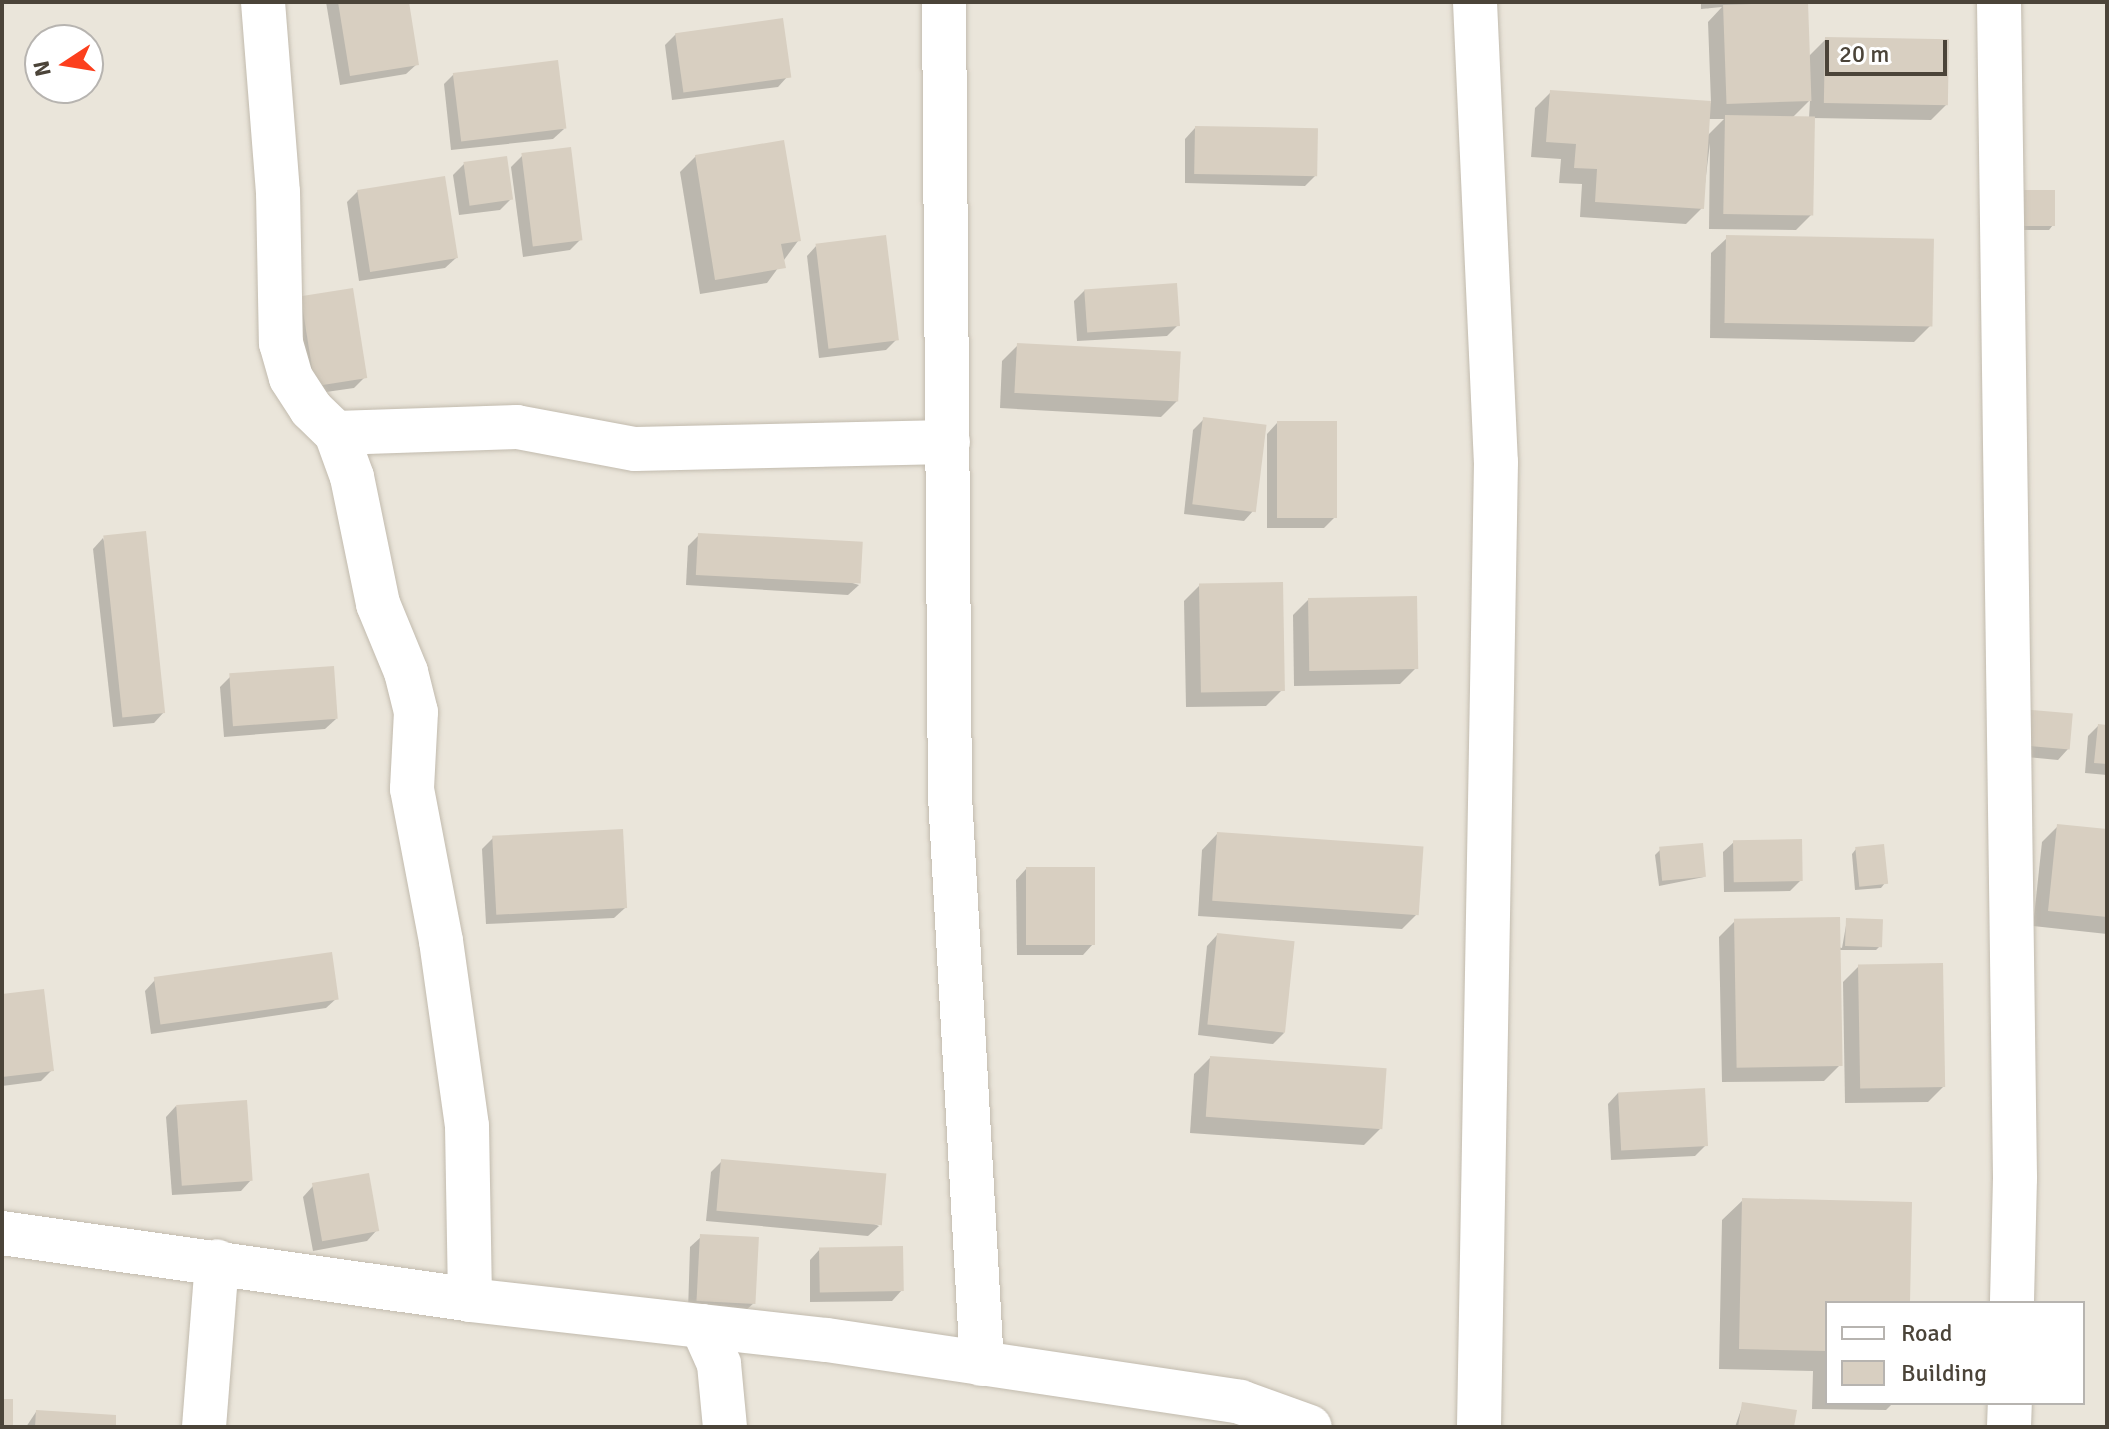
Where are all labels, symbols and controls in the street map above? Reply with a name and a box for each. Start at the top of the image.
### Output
north arrow [24,24,104,104]
scale bar [1829,24,1951,74]
text: 20 m [1839,39,1889,69]
text: N [27,58,57,79]
legend [1825,1301,2085,1405]
text: Road [1901,1318,1952,1348]
text: Building [1901,1358,1987,1388]

